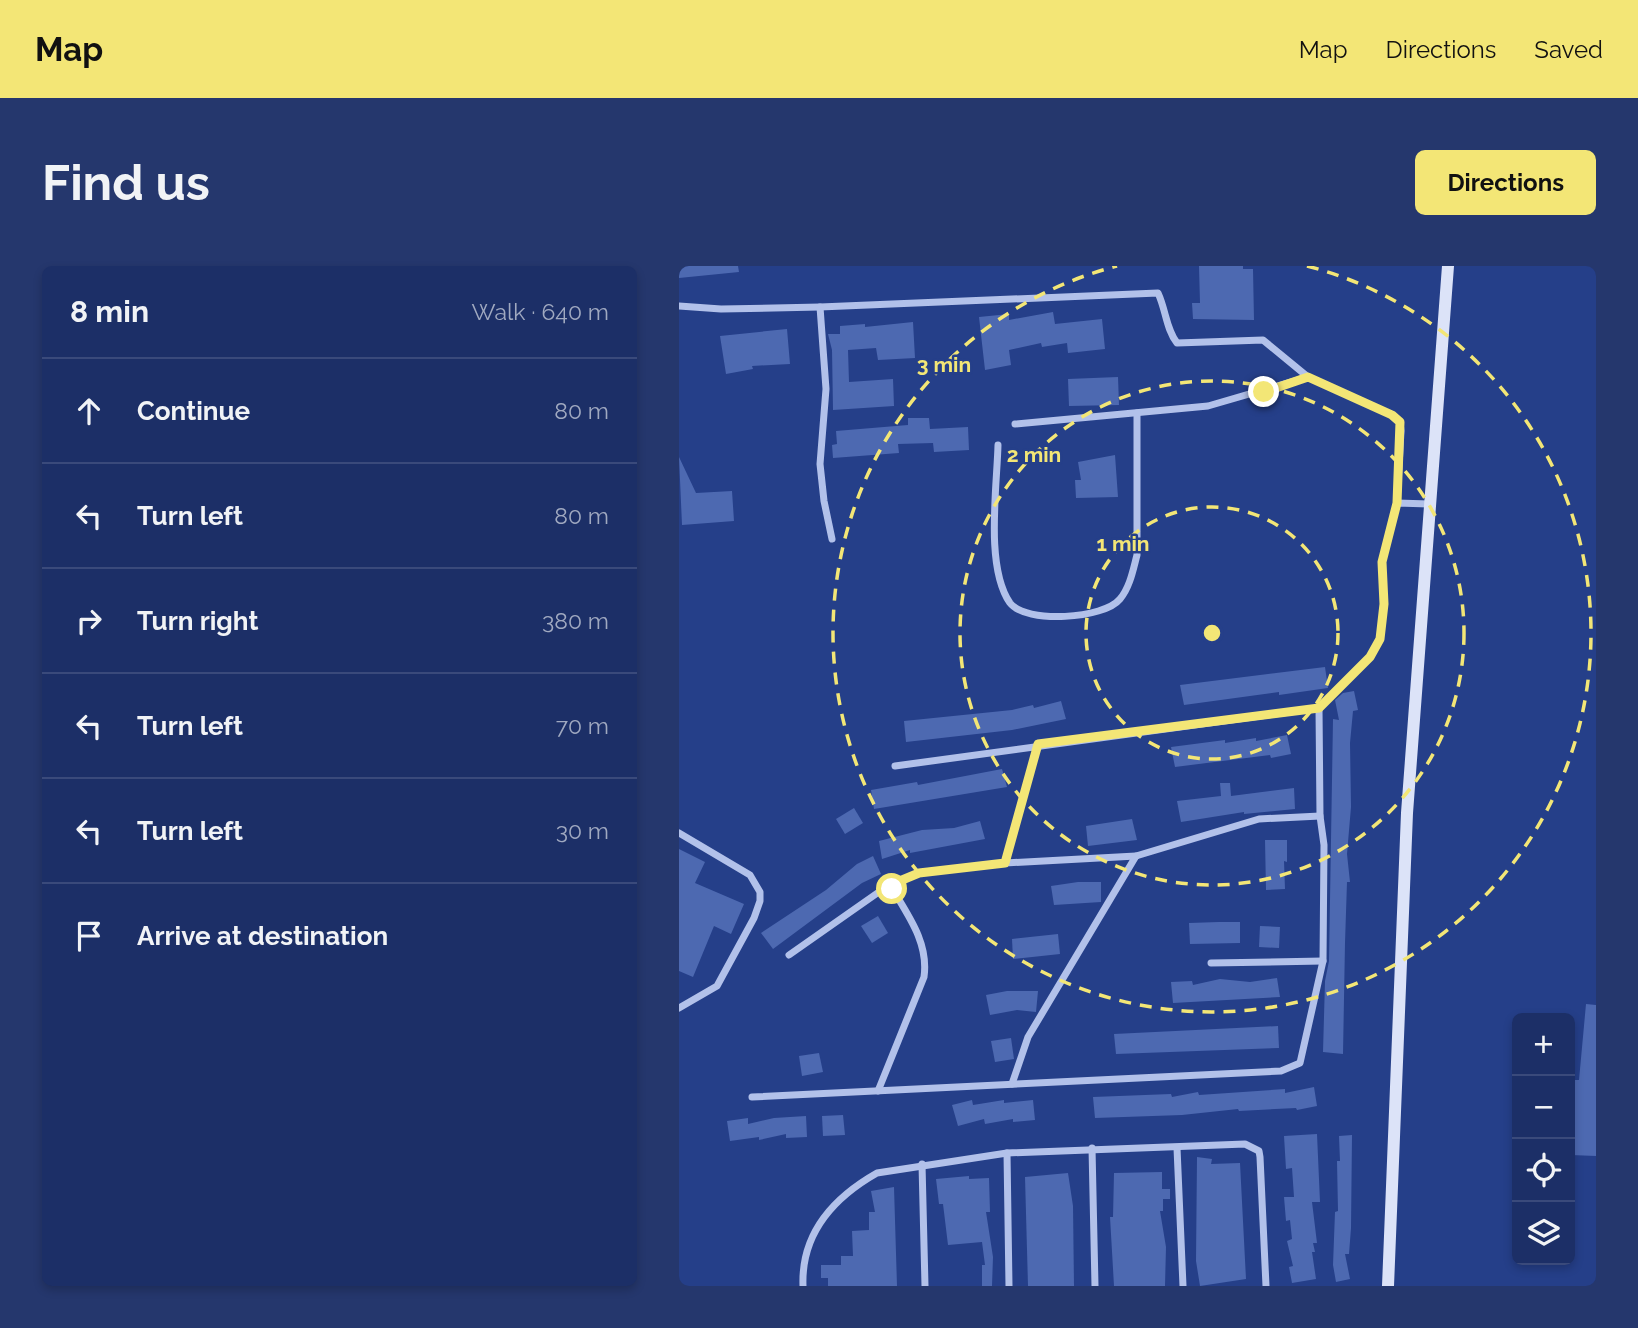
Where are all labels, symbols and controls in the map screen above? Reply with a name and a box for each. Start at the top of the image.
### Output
text: Map [35,30,103,69]
text: Map [1299,35,1348,64]
text: Directions [1386,35,1496,64]
text: Saved [1534,35,1603,64]
button: Directions [1415,150,1596,215]
text: Find us [42,154,210,211]
text: 8 min [70,294,149,329]
text: Walk · 640 m [472,298,609,325]
text: 3 min [917,352,971,377]
route end [1248,376,1279,407]
icon: ahead [70,392,108,430]
text: Continue [137,396,250,426]
text: 80 m [554,397,609,424]
text: 2 min [1007,442,1061,467]
icon: left [70,497,108,535]
text: Turn left [137,501,243,531]
text: 80 m [554,502,609,529]
text: 1 min [1096,531,1150,556]
icon: right [70,602,108,640]
text: Turn right [137,606,258,636]
text: 380 m [542,607,609,634]
centre of rings [1200,621,1224,645]
icon: left [70,707,108,745]
text: Turn left [137,711,243,741]
text: 70 m [556,712,609,739]
icon: left [70,812,108,850]
text: Turn left [137,816,243,846]
text: 30 m [556,817,609,844]
route start [876,873,907,904]
icon: arrive [70,917,108,955]
text: Arrive at destination [137,921,388,951]
map controls [1512,1013,1575,1265]
button: + [1512,1013,1575,1076]
button: − [1512,1076,1575,1139]
button: locate [1512,1139,1575,1202]
button: layers [1512,1202,1575,1265]

